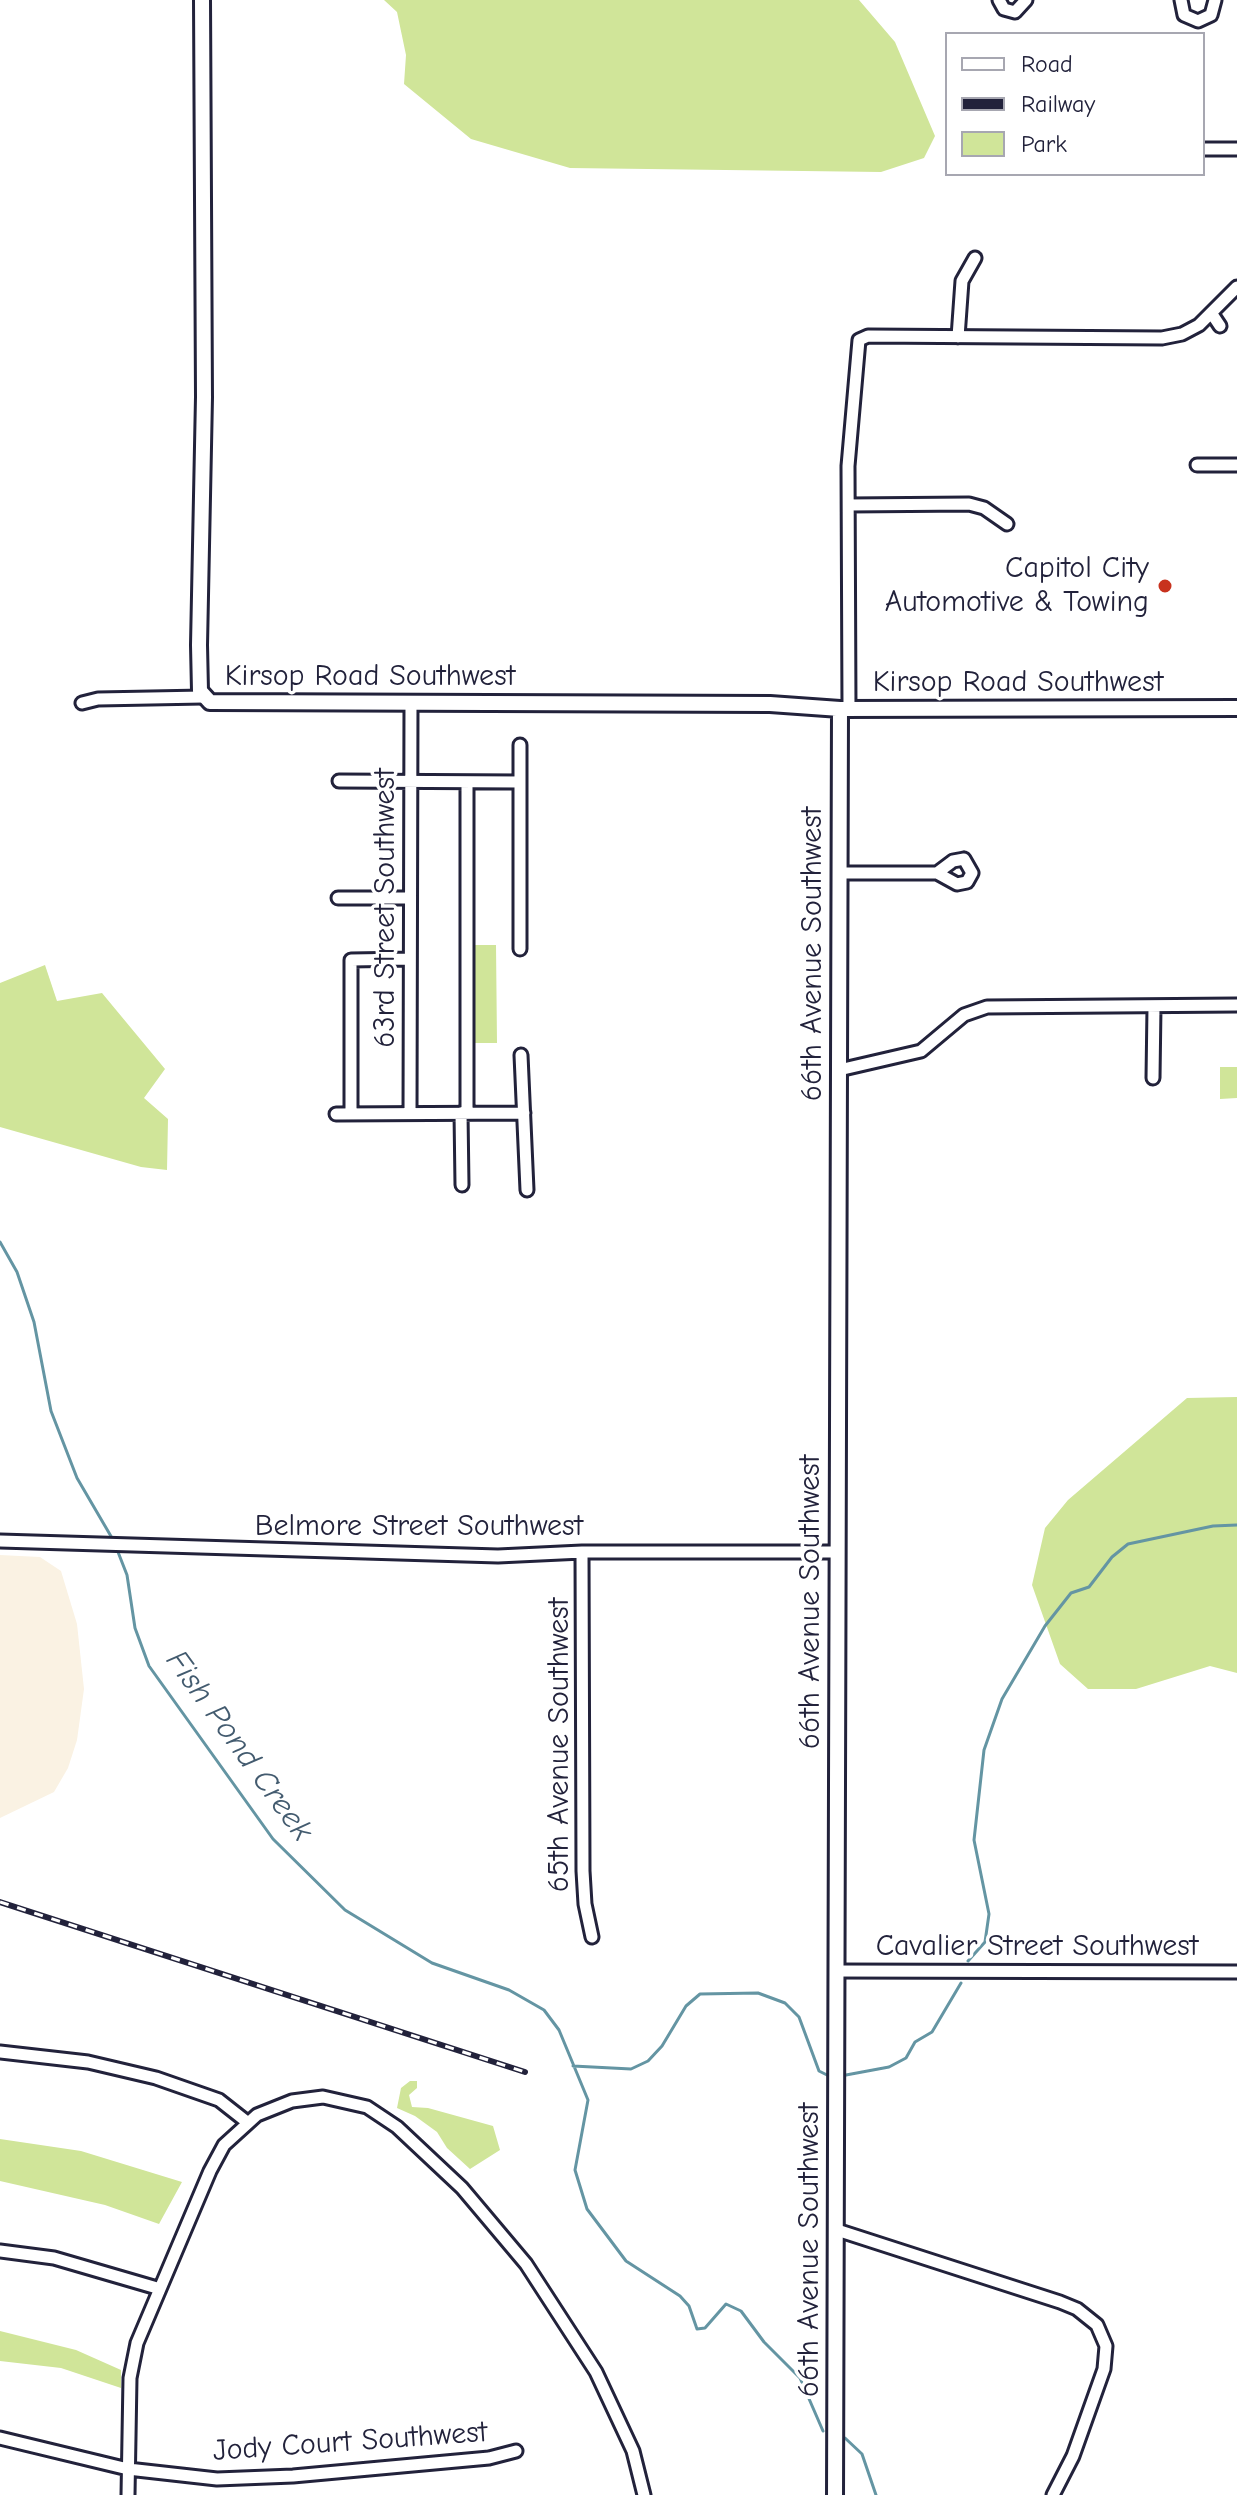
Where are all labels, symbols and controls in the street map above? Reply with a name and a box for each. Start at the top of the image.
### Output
legend [945,32,1205,176]
text: Road [1021,50,1073,78]
text: Railway [1021,90,1095,118]
text: Park [1021,130,1067,158]
place label: Capitol City Automotive & Towing [885,551,1149,622]
marker: Capitol City Automotive & Towing [1156,577,1174,595]
street label: Kirsop Road Southwest [225,659,515,695]
street label: Kirsop Road Southwest [873,665,1163,701]
street label: 63rd Street Southwest [368,768,404,1048]
street label: 66th Avenue Southwest [795,807,831,1101]
street label: 66th Avenue Southwest [793,1455,829,1749]
street label: Belmore Street Southwest [255,1509,583,1545]
street label: 65th Avenue Southwest [542,1598,578,1892]
water label: Fish Pond Creek [157,1643,321,1849]
street label: Cavalier Street Southwest [876,1929,1198,1965]
street label: 66th Avenue Southwest [792,2103,828,2397]
street label: Jody Court Southwest [212,2414,488,2470]

